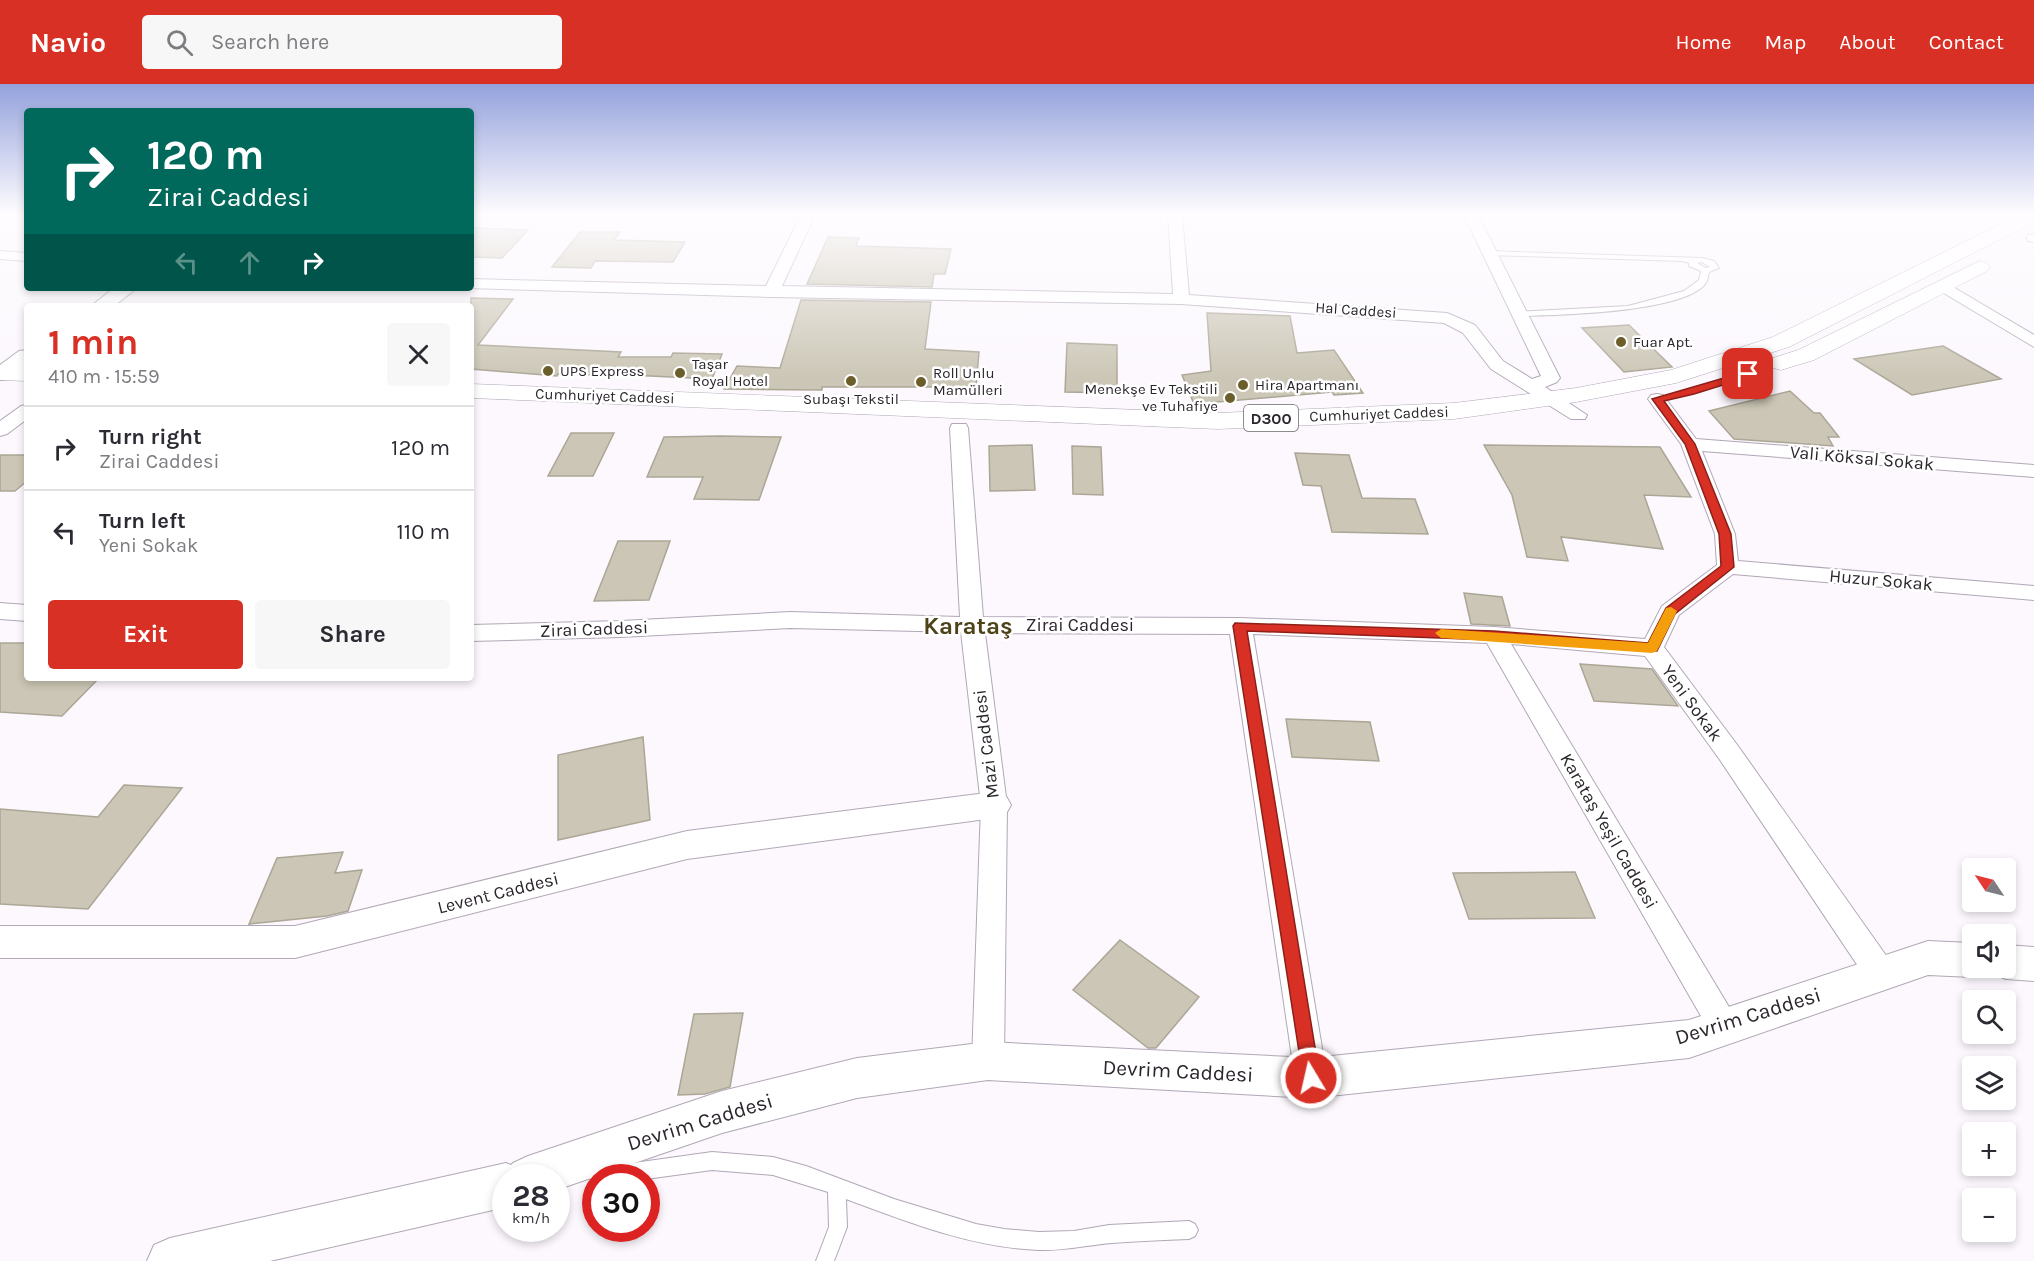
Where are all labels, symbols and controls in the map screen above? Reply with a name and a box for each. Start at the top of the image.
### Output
search box [142,15,562,69]
text: Navio [30,26,106,59]
icon: search [163,26,196,59]
text: Search here [211,29,329,55]
text: Home [1676,30,1732,54]
text: Map [1765,30,1806,54]
text: About [1839,30,1896,54]
text: Contact [1929,30,2004,54]
text: 120 m [147,130,264,180]
icon: right [48,132,126,210]
text: Zirai Caddesi [147,181,310,213]
icon: left [170,246,203,279]
icon: ahead [233,246,266,279]
icon: right [296,246,329,279]
street label: Hal Caddesi [1315,298,1397,322]
text: 1 min [48,321,138,363]
button: close [387,323,450,386]
place label: Fuar Apt. [1633,333,1693,351]
marker: Fuar Apt. [1614,335,1628,349]
pin [1722,348,1773,399]
place label: Taşar Royal Hotel [692,355,768,390]
icon: arrive [1731,357,1764,390]
place label: UPS Express [560,362,645,380]
marker: UPS Express [541,364,555,378]
place label: Roll Unlu Mamülleri [933,364,1003,399]
text: 410 m · 15:59 [48,365,160,388]
marker: Taşar Royal Hotel [673,366,687,380]
marker: Subaşı Tekstil [844,374,858,388]
marker: Roll Unlu Mamülleri [914,375,928,389]
place label: Hira Apartmanı [1255,376,1359,394]
marker: Hira Apartmanı [1236,378,1250,392]
place label: Menekşe Ev Tekstili ve Tuhafiye [1085,380,1218,415]
street label: Cumhuriyet Caddesi [535,385,675,407]
place label: Subaşı Tekstil [803,390,899,408]
marker: Menekşe Ev Tekstili ve Tuhafiye [1223,391,1237,405]
street label: Cumhuriyet Caddesi [1309,403,1449,425]
road number: D300 [1244,405,1298,431]
text: Turn right [99,424,202,450]
icon: right [48,432,81,465]
text: 120 m [391,435,450,461]
street label: Vali Köksal Sokak [1789,441,1935,475]
text: Zirai Caddesi [99,450,219,473]
text: Turn left [99,508,186,534]
icon: left [48,516,81,549]
text: 110 m [397,519,450,545]
text: Yeni Sokak [99,534,198,557]
street label: Huzur Sokak [1828,565,1934,595]
button: Exit [48,600,243,669]
button: Share [255,600,450,669]
district label: Karataş [923,612,1013,640]
street label: Zirai Caddesi [1026,614,1134,636]
street label: Zirai Caddesi [539,616,649,642]
street label: Yeni Sokak [1657,660,1727,746]
street label: Mazi Caddesi [968,688,1004,800]
street label: Karataş Yeşil Caddesi [1555,749,1663,913]
north arrow [1962,858,2016,912]
map controls [1962,858,2016,1242]
street label: Levent Caddesi [435,867,561,919]
button: sound [1962,924,2016,978]
street label: Devrim Caddesi [1672,982,1824,1050]
button: search [1962,990,2016,1044]
position arrow [1279,1046,1343,1110]
street label: Devrim Caddesi [1102,1055,1254,1087]
button: layers [1962,1056,2016,1110]
street label: Devrim Caddesi [624,1088,776,1156]
button: + [1962,1122,2016,1176]
speed limit sign: 30 [582,1164,660,1242]
text: 28 [512,1178,550,1214]
button: − [1962,1188,2016,1242]
text: km/h [512,1209,550,1227]

